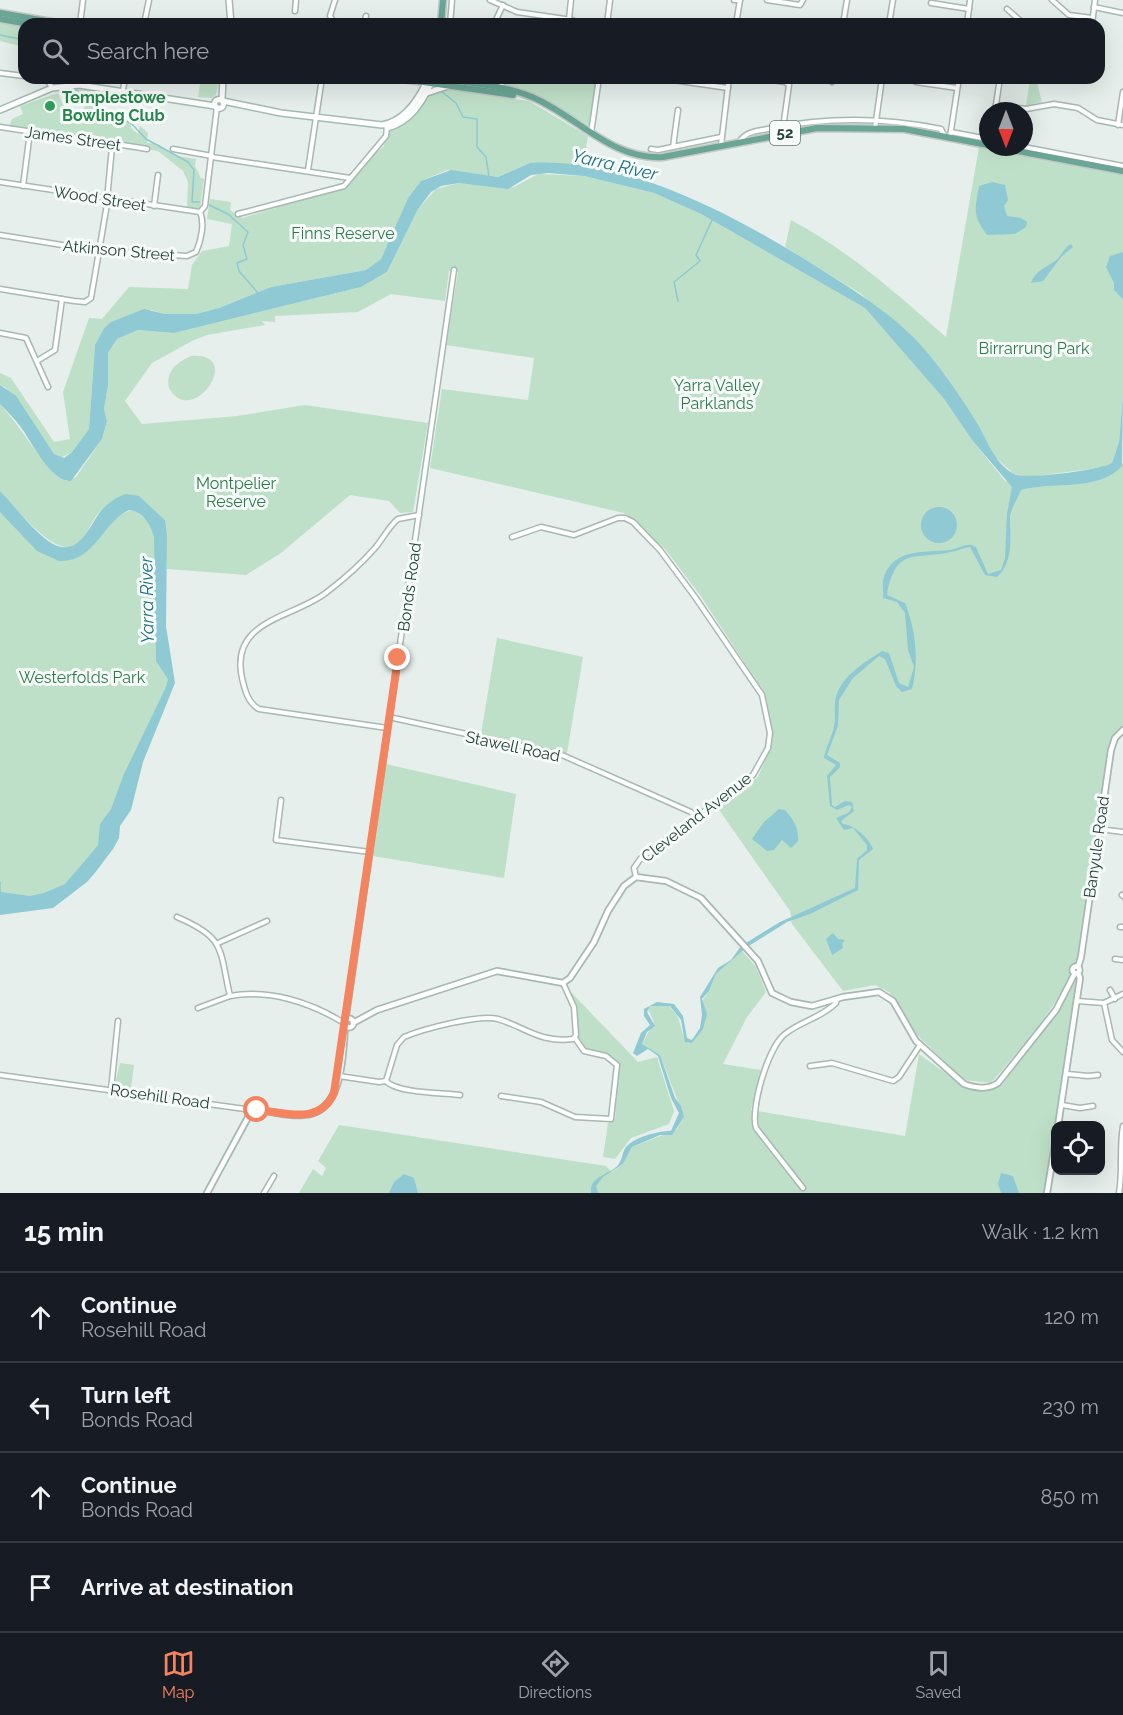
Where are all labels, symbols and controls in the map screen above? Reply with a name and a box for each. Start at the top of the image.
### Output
search box [18,18,1105,84]
icon: search [39,35,72,68]
text: Search here [87,38,209,64]
place label: Templestowe Bowling Club [62,88,166,125]
marker: Templestowe Bowling Club [43,99,57,113]
north arrow [979,102,1033,156]
road number: 52 [770,121,800,145]
street label: James Street [24,122,123,155]
water label: Yarra River [570,144,661,185]
street label: Wood Street [52,182,148,215]
park label: Finns Reserve [291,224,395,243]
street label: Atkinson Street [62,236,176,265]
park label: Birrarrung Park [979,339,1090,358]
park label: Yarra Valley Parklands [674,376,761,413]
park label: Montpelier Reserve [196,474,276,511]
street label: Bonds Road [394,541,425,633]
water label: Yarra River [135,555,158,644]
route end [384,644,410,670]
park label: Westerfolds Park [19,668,146,687]
street label: Stawell Road [464,727,562,766]
street label: Cleveland Avenue [638,769,755,866]
street label: Banyule Road [1080,795,1113,899]
street label: Rosehill Road [109,1080,211,1113]
route start [243,1096,269,1122]
map controls [1051,1121,1105,1175]
button: locate [1051,1121,1105,1175]
text: 15 min [24,1217,104,1247]
text: Walk · 1.2 km [981,1220,1099,1244]
text: Continue [81,1292,177,1318]
icon: ahead [24,1301,57,1334]
text: 120 m [1044,1305,1099,1329]
text: Rosehill Road [81,1318,206,1342]
text: Turn left [81,1382,171,1408]
icon: left [24,1391,57,1424]
text: 230 m [1042,1395,1099,1419]
text: Bonds Road [81,1408,193,1432]
text: Continue [81,1472,177,1498]
icon: ahead [24,1481,57,1514]
text: 850 m [1041,1485,1099,1509]
text: Bonds Road [81,1498,193,1522]
icon: arrive [24,1571,57,1604]
text: Arrive at destination [81,1574,294,1600]
tab: Map [162,1647,195,1702]
tab: Directions [518,1647,592,1702]
tab: Saved [915,1647,961,1702]

